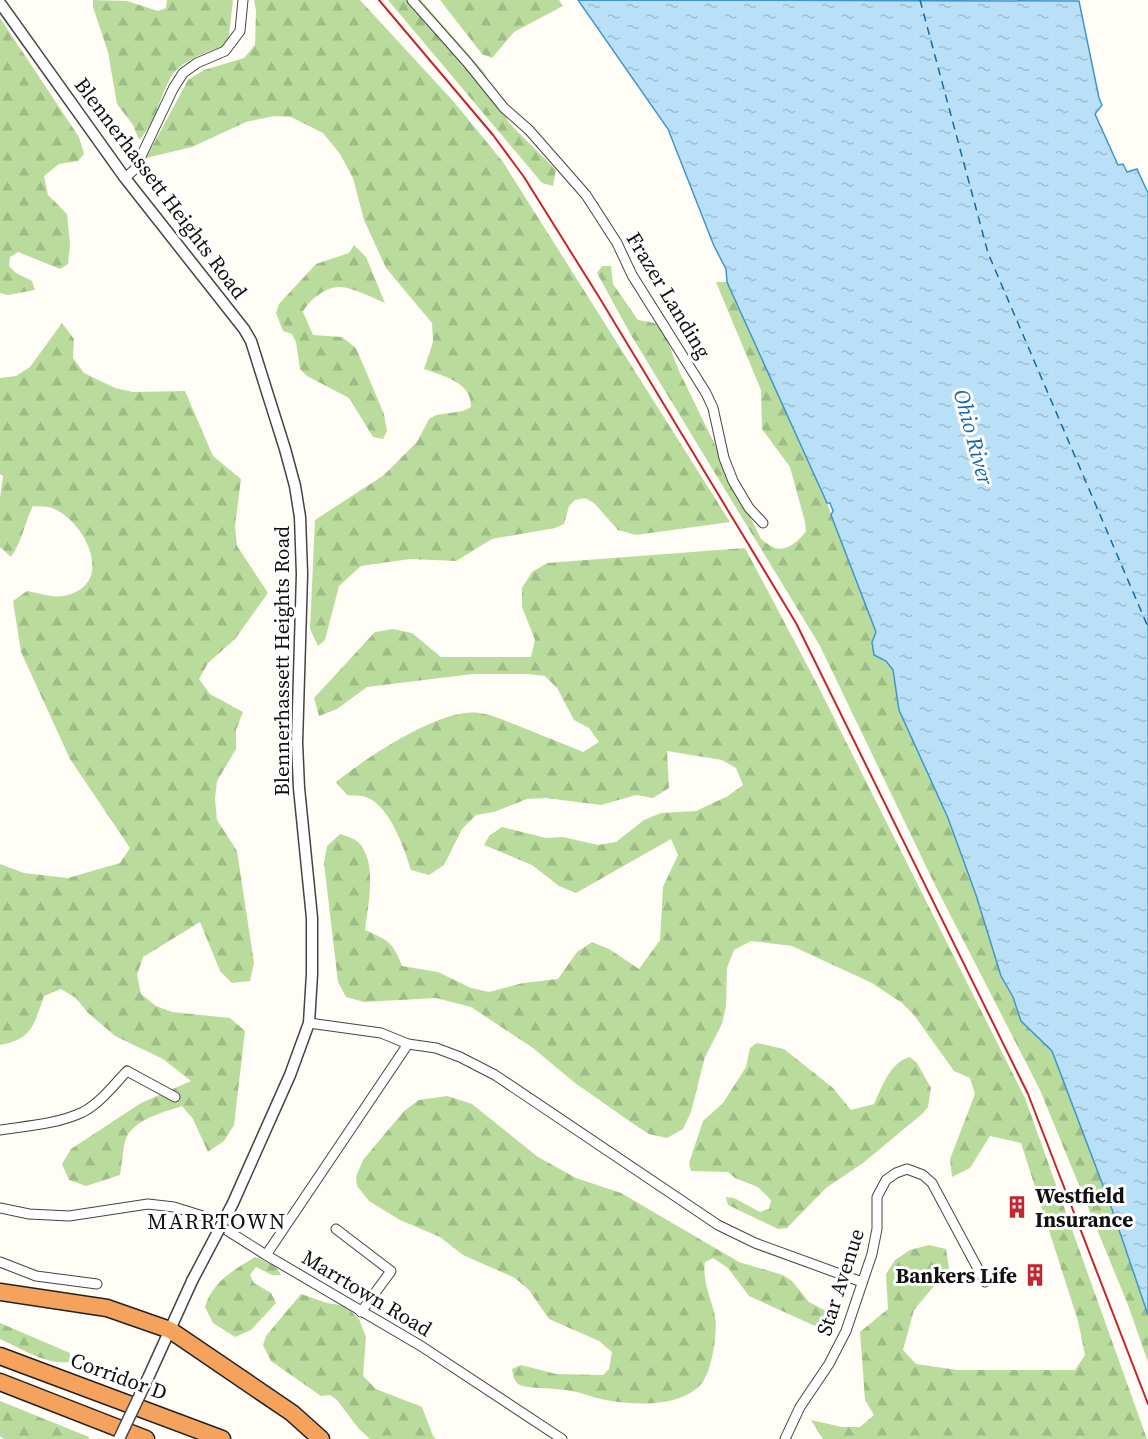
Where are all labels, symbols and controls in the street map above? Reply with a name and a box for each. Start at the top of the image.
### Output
street label: Blennerhassett Heights Road [68,71,254,305]
street label: Frazer Landing [620,226,718,364]
water label: Ohio River [947,386,1001,489]
street label: Blennerhassett Heights Road [267,526,296,796]
place label: Westfield Insurance [1035,1181,1133,1234]
building icon: Westfield Insurance [1004,1194,1030,1220]
district label: MARRTOWN [147,1206,287,1236]
street label: Star Avenue [809,1225,871,1339]
street label: Marrtown Road [297,1243,437,1343]
place label: Bankers Life [895,1261,1017,1290]
building icon: Bankers Life [1022,1262,1048,1288]
street label: Corridor D [67,1345,171,1407]

